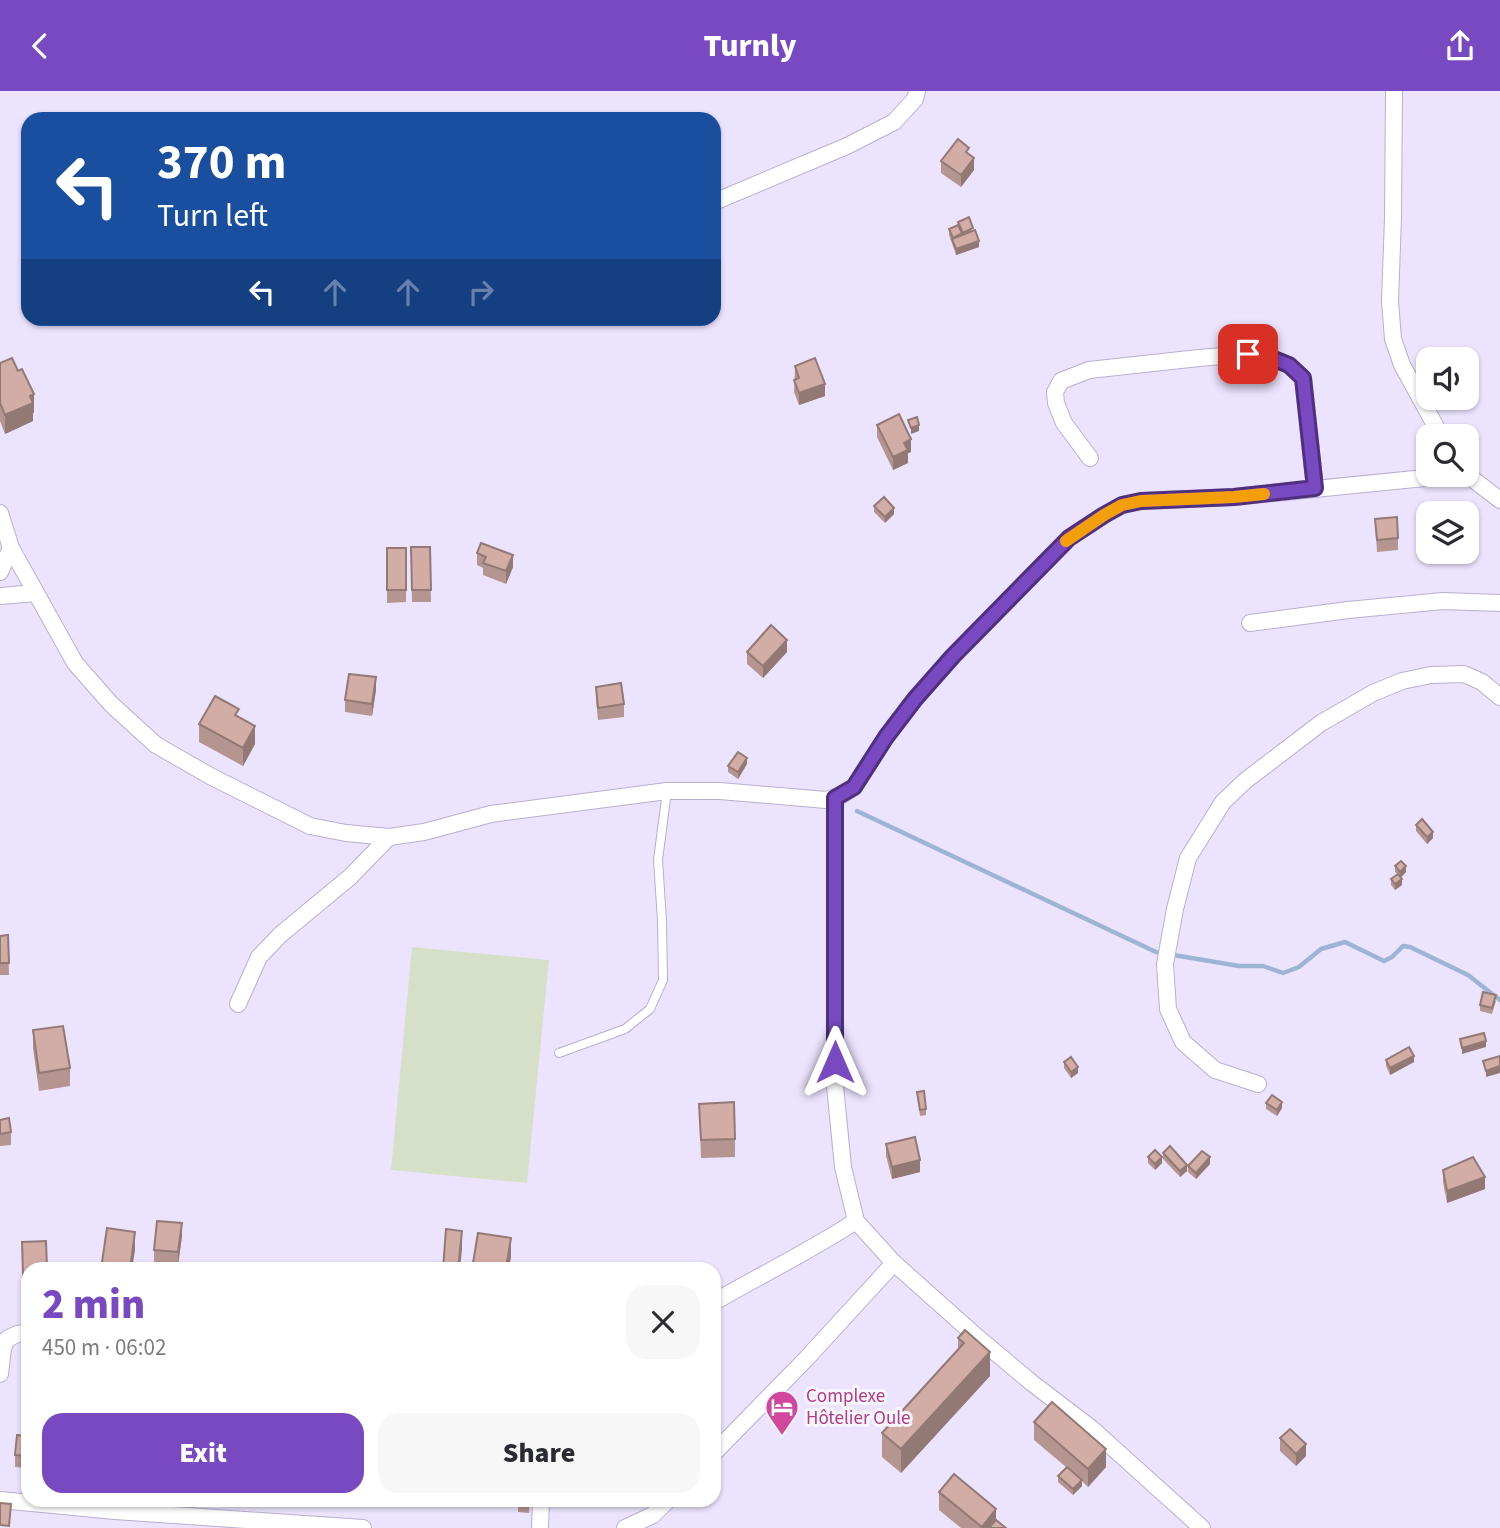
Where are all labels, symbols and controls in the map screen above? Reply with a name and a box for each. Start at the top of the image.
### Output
text: Turnly [704,23,796,69]
icon: back [21,27,59,65]
icon: share [1441,27,1479,65]
text: 370 m [157,128,286,198]
icon: left [42,140,133,231]
text: Turn left [157,193,268,239]
icon: left [243,273,281,311]
icon: ahead [316,273,354,311]
icon: ahead [389,273,427,311]
icon: right [462,273,500,311]
pin [1218,324,1278,384]
icon: arrive [1229,335,1267,373]
map controls [1416,347,1479,564]
button: sound [1416,347,1479,410]
button: search [1416,424,1479,487]
button: layers [1416,501,1479,564]
position arrow [798,1025,872,1099]
text: 2 min [42,1275,145,1335]
button: close [626,1285,700,1359]
text: 450 m · 06:02 [42,1331,166,1364]
place label: Complexe Hôtelier Oule [806,1383,911,1432]
hotel icon: Complexe Hôtelier Oule [763,1388,801,1437]
button: Exit [42,1413,364,1493]
button: Share [378,1413,700,1493]

